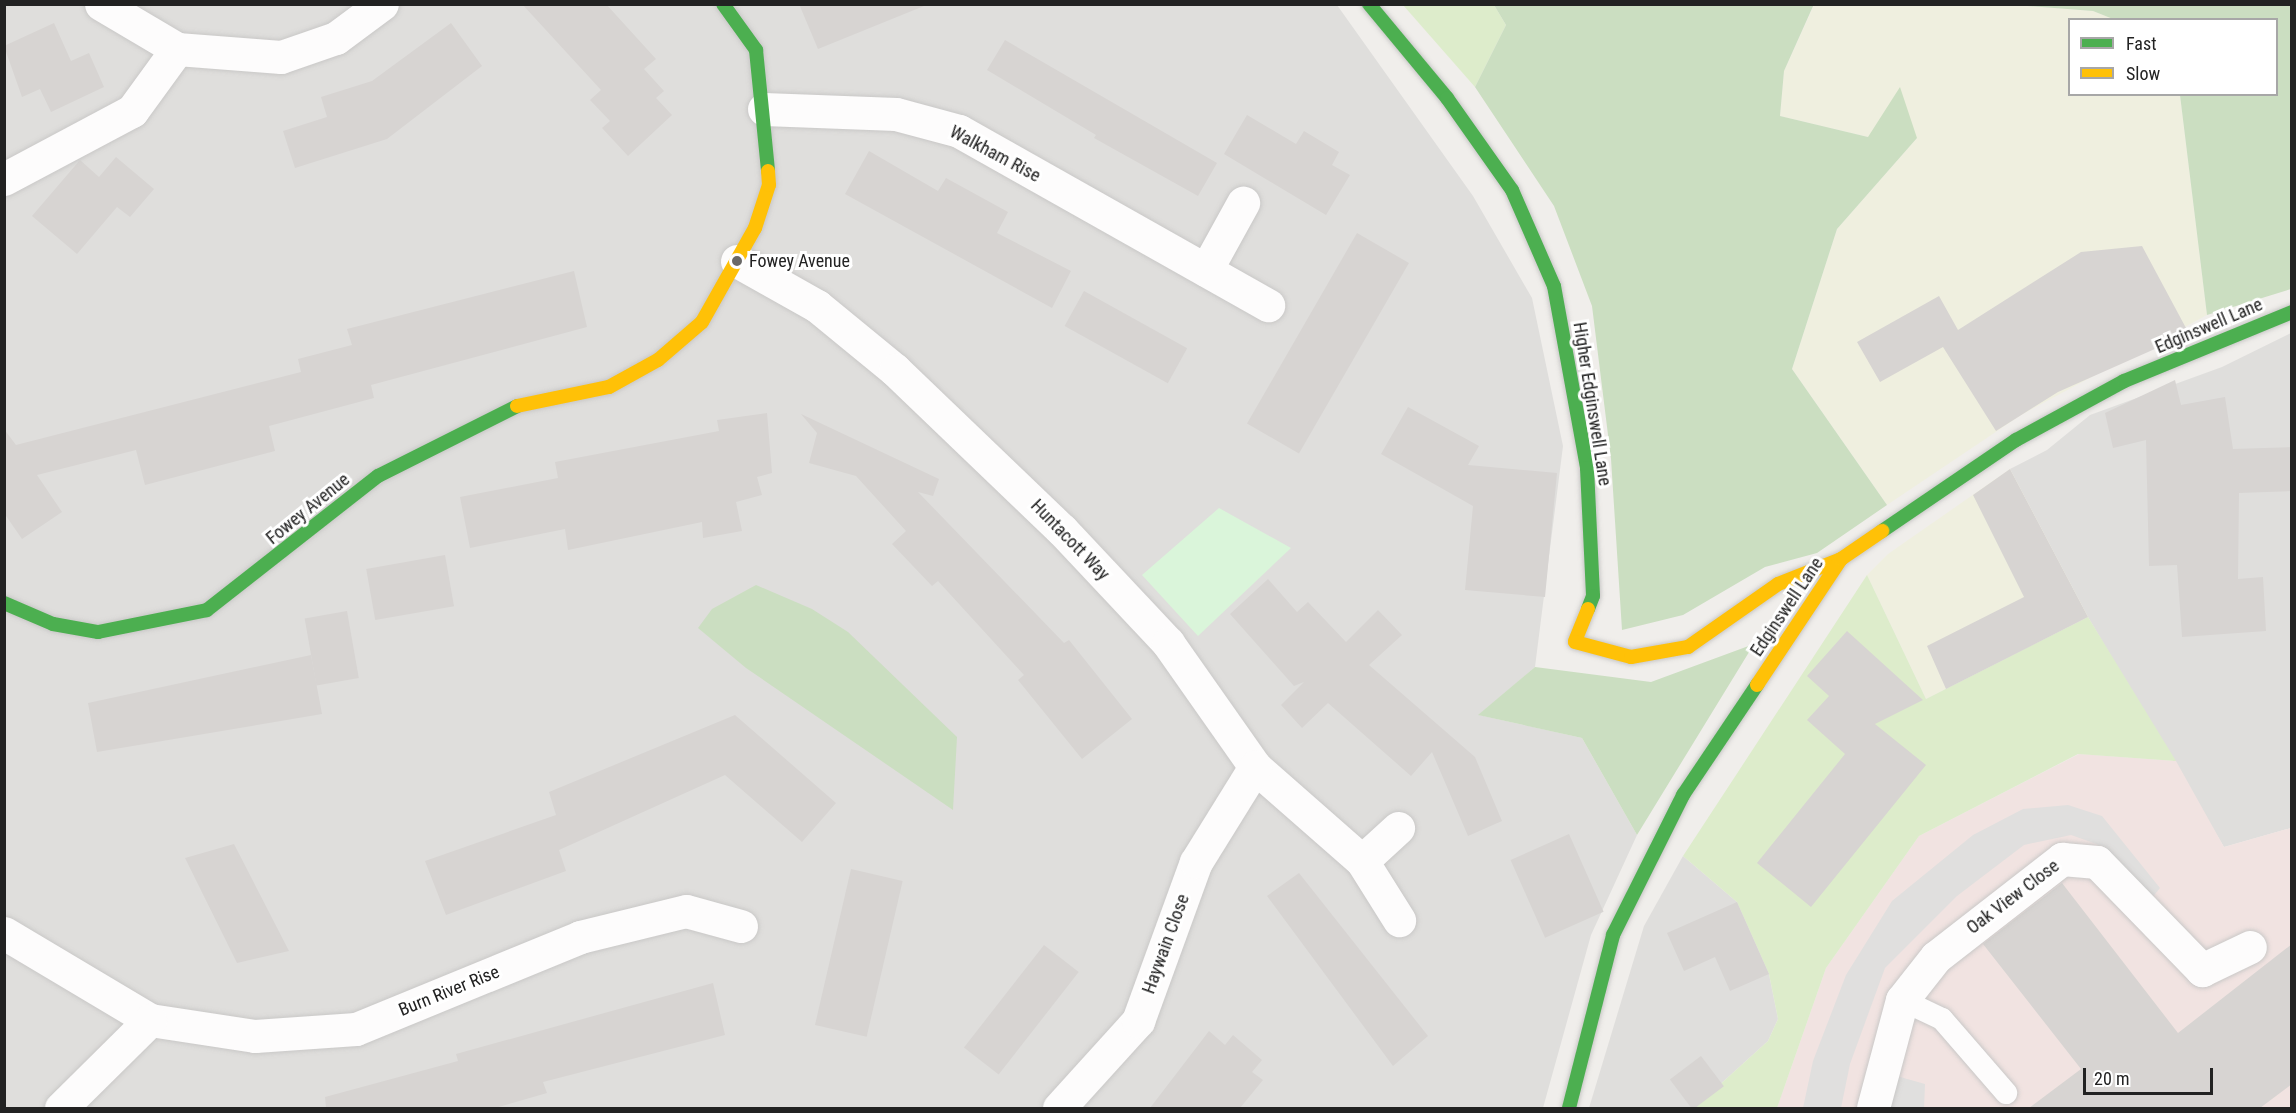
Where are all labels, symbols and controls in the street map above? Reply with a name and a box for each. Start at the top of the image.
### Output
legend [2068,18,2278,96]
text: Fast [2126,33,2157,54]
text: Slow [2126,63,2160,84]
street label: Walkham Rise [946,121,1044,187]
place label: Fowey Avenue [749,250,850,272]
marker: Fowey Avenue [730,254,744,268]
street label: Edginswell Lane [2152,294,2266,358]
street label: Higher Edginswell Lane [1568,321,1616,487]
street label: Fowey Avenue [262,469,354,549]
street label: Huntacott Way [1026,495,1114,585]
street label: Edginswell Lane [1746,553,1828,661]
street label: Oak View Close [1963,855,2063,939]
street label: Haywain Close [1138,891,1194,997]
street label: Burn River Rise [396,961,502,1021]
scale bar [2086,1056,2216,1094]
text: 20 m [2094,1068,2129,1089]

